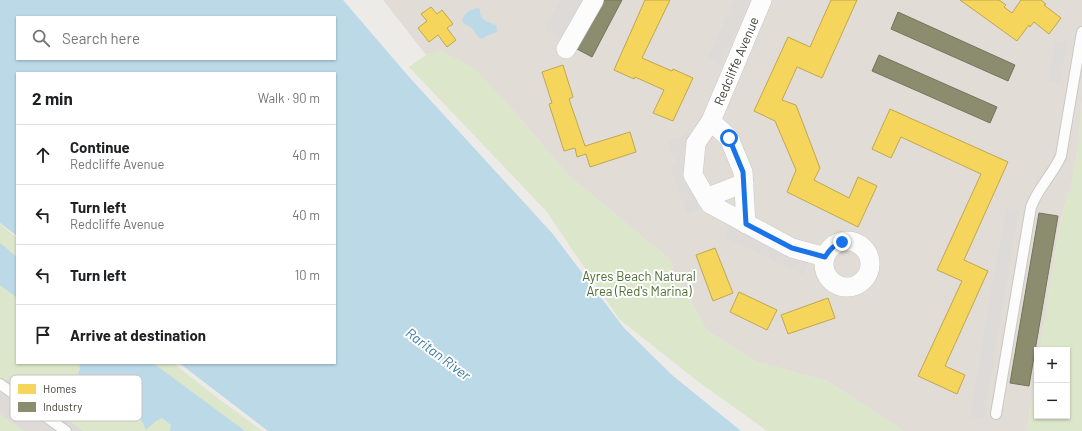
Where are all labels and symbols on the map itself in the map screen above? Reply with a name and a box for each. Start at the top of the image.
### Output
street label: Redcliffe Avenue [710,14,762,108]
route start [720,129,738,147]
route end [833,233,851,251]
park label: Ayres Beach Natural Area (Red's Marina) [582,268,696,299]
water label: Raritan River [403,324,475,384]
legend [10,375,142,421]
text: Homes [43,382,76,395]
text: Industry [43,400,82,413]

